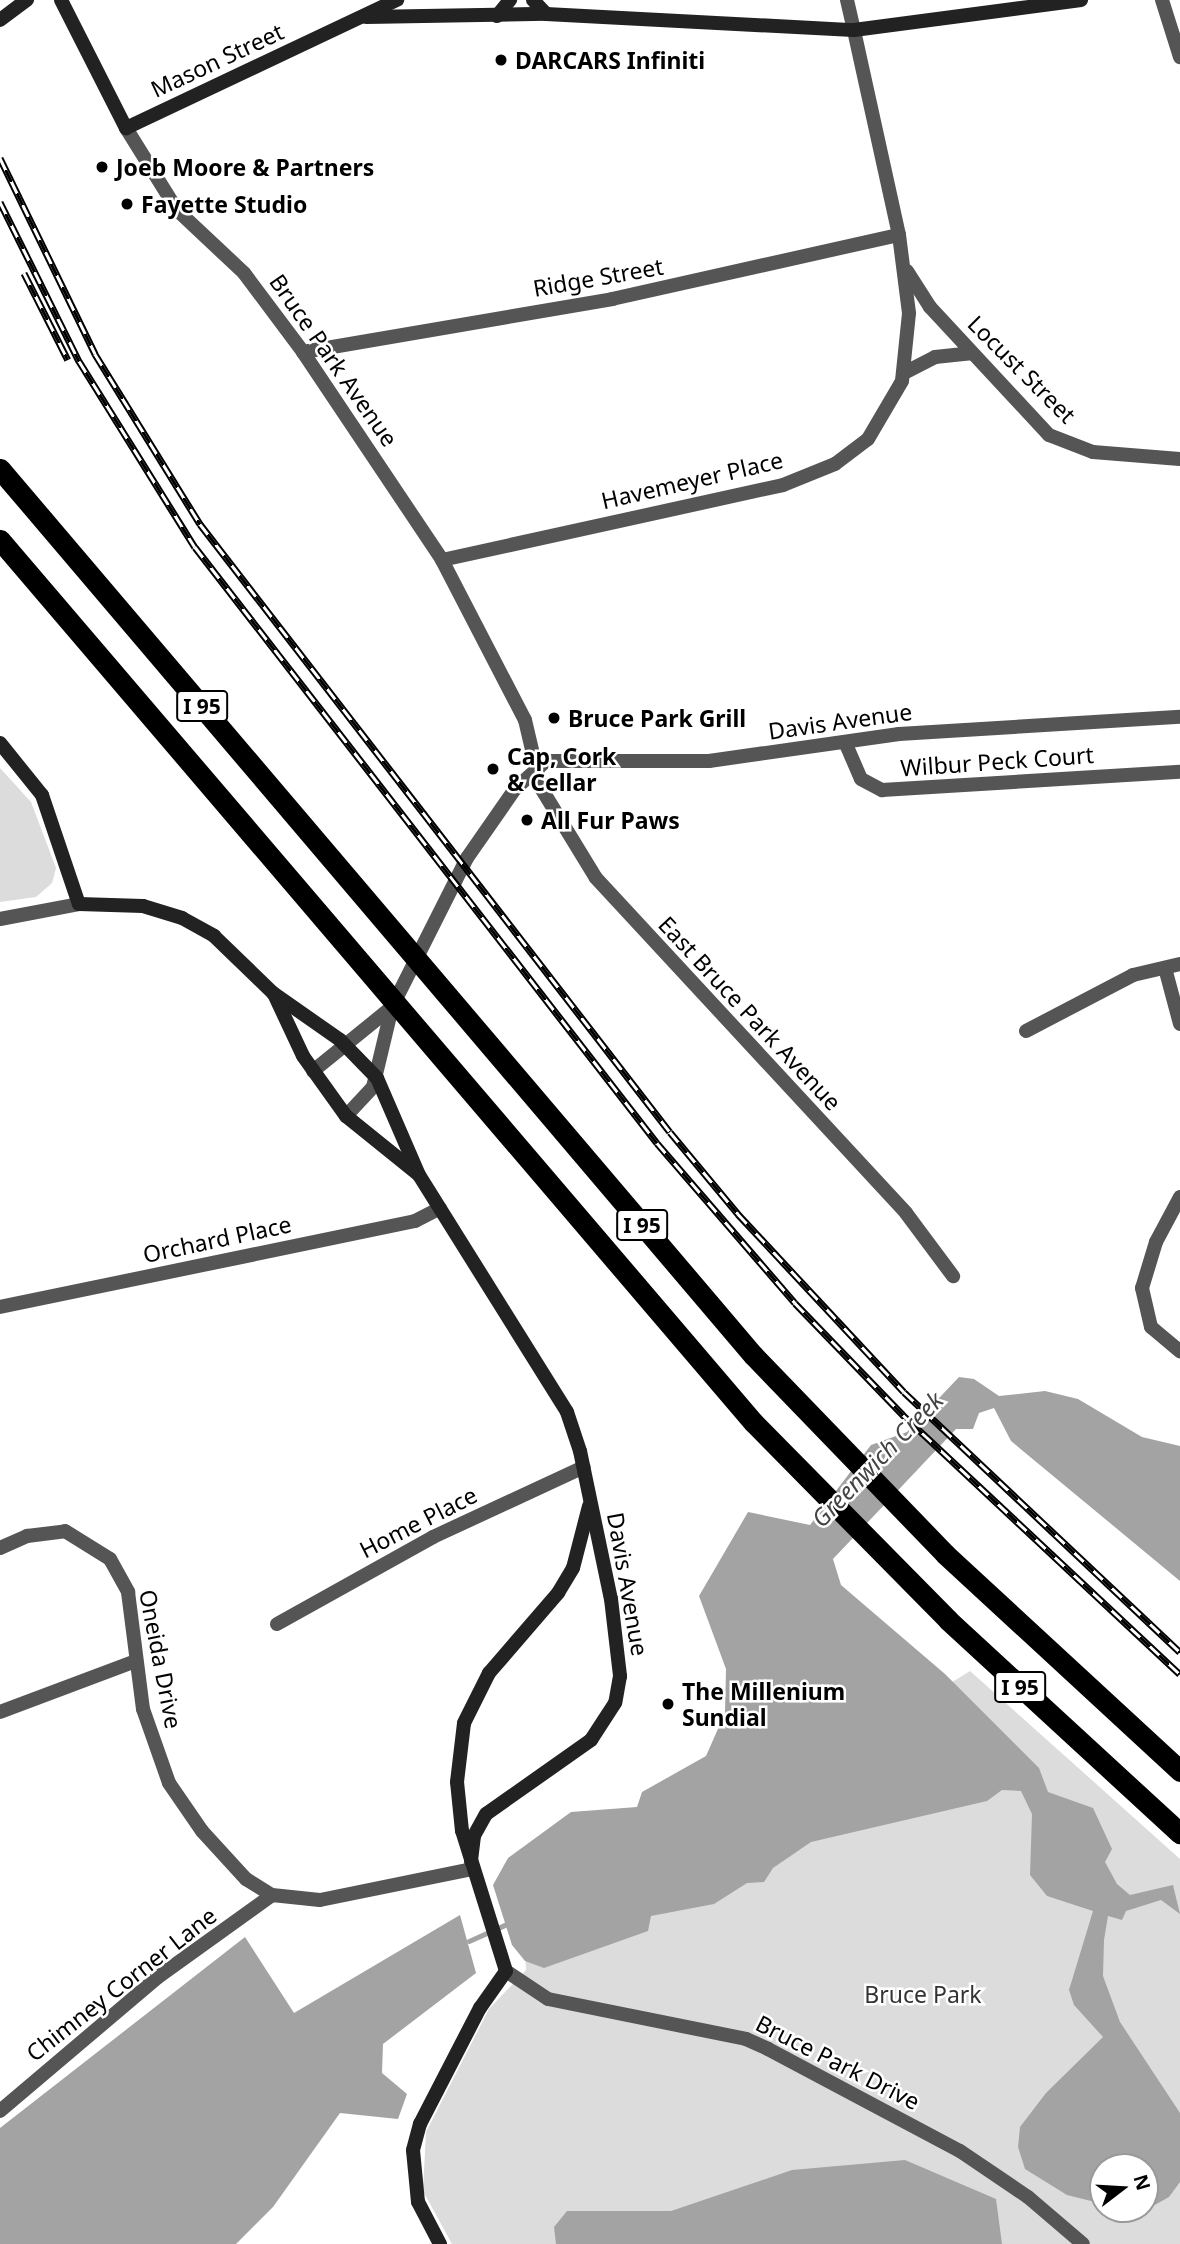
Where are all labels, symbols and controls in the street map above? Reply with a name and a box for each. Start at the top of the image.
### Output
street label: Mason Street [146,17,288,103]
place label: DARCARS Infiniti [515,46,705,74]
marker: DARCARS Infiniti [493,52,509,68]
place label: Joeb Moore & Partners [116,153,374,181]
marker: Joeb Moore & Partners [94,159,110,175]
place label: Fayette Studio [141,190,307,218]
marker: Fayette Studio [119,196,135,212]
street label: Ridge Street [531,252,665,302]
street label: Bruce Park Avenue [264,269,404,451]
street label: Locust Street [962,309,1082,429]
street label: Havemeyer Place [598,446,786,514]
road number: I 95 [176,688,228,724]
street label: Davis Avenue [766,697,914,745]
place label: Bruce Park Grill [568,704,746,732]
marker: Bruce Park Grill [546,710,562,726]
street label: Wilbur Peck Court [899,740,1095,782]
place label: Cap, Cork & Cellar [507,742,616,796]
marker: Cap, Cork & Cellar [485,761,501,777]
place label: All Fur Paws [541,806,680,834]
marker: All Fur Paws [519,812,535,828]
street label: East Bruce Park Avenue [653,910,847,1116]
road number: I 95 [616,1208,668,1242]
street label: Orchard Place [140,1210,294,1268]
water label: Greenwich Creek [805,1385,949,1533]
street label: Home Place [355,1481,481,1563]
street label: Davis Avenue [602,1510,654,1658]
street label: Oneida Drive [134,1587,188,1731]
road number: I 95 [994,1670,1046,1704]
place label: The Millenium Sundial [682,1677,845,1731]
marker: The Millenium Sundial [660,1696,676,1712]
street label: Chimney Corner Lane [21,1901,221,2067]
park label: Bruce Park [864,1980,982,2008]
street label: Bruce Park Drive [751,2009,925,2115]
north arrow [1089,2153,1159,2223]
text: N [1127,2171,1157,2194]

